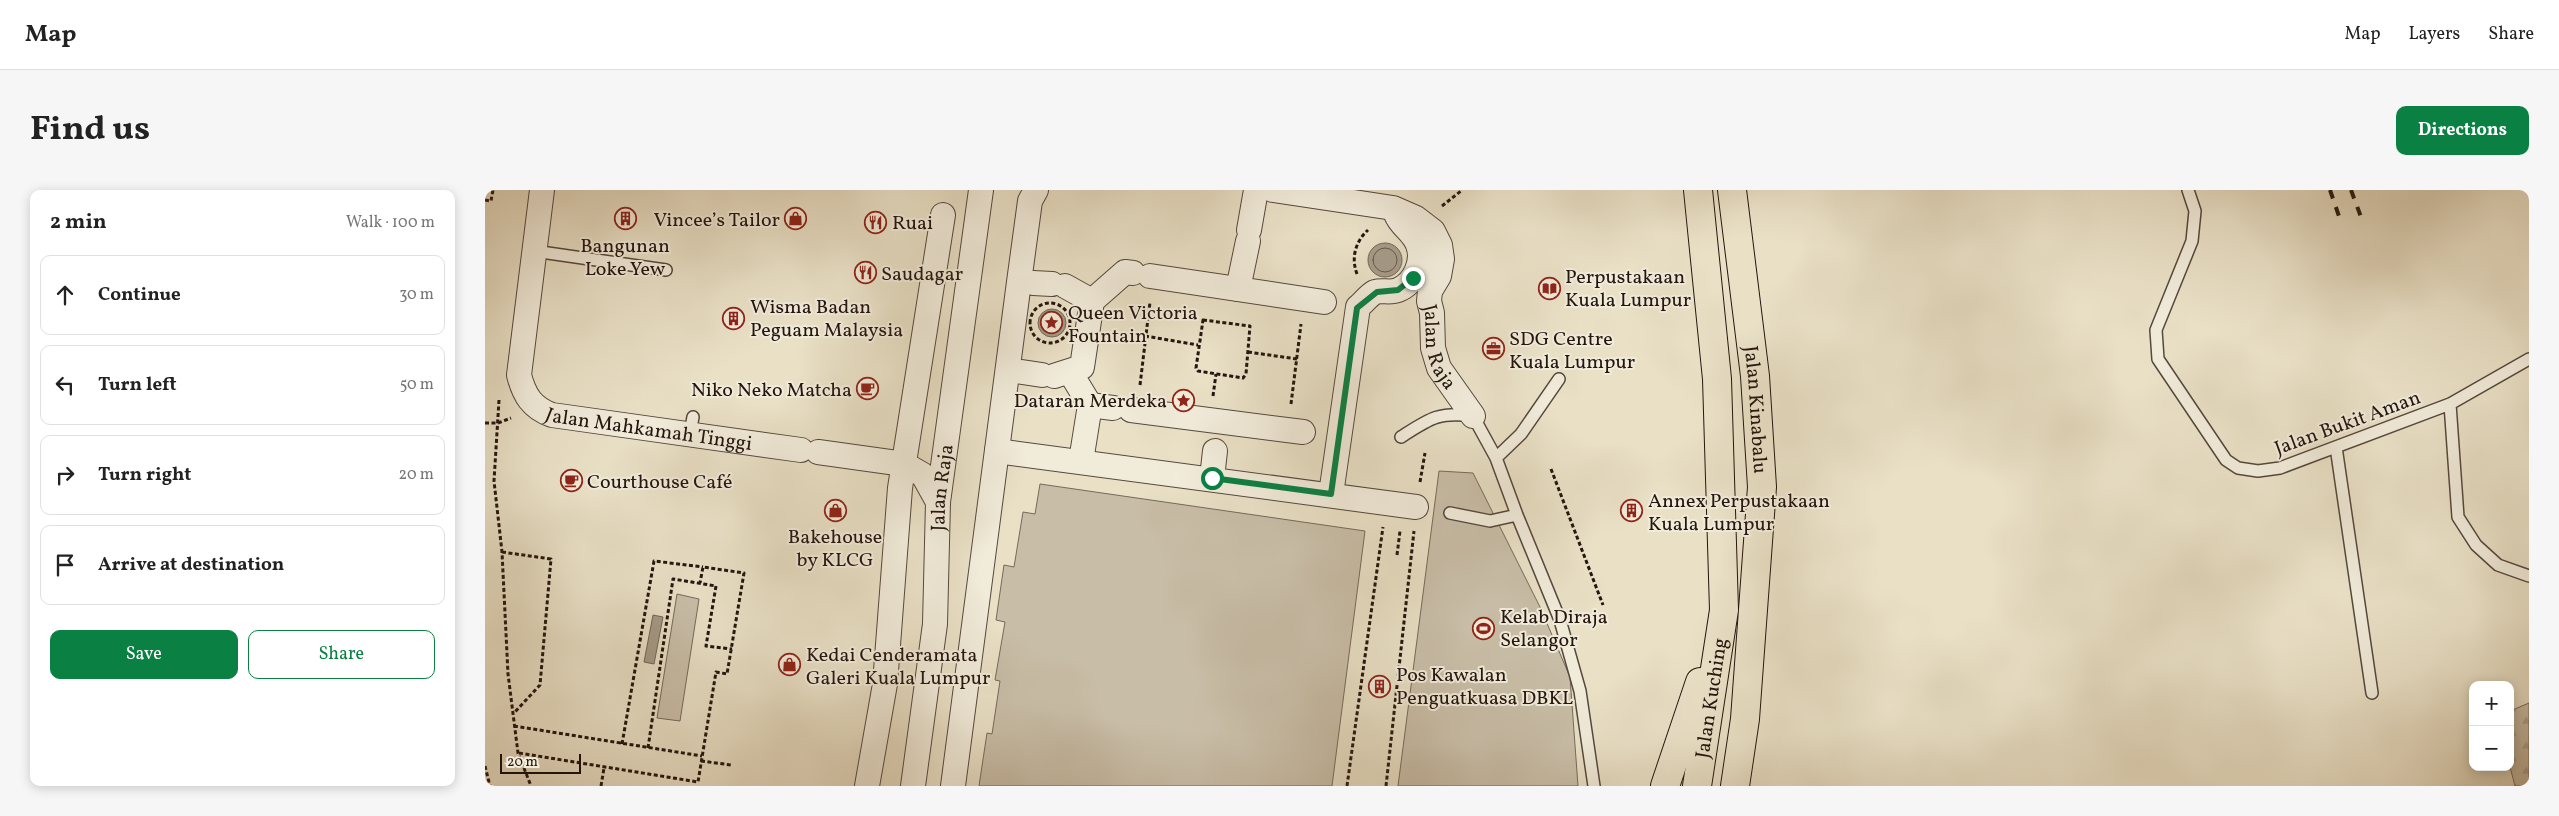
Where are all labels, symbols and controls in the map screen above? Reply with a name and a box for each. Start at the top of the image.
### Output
text: Map [25,18,76,52]
text: Map [2344,22,2380,47]
text: Layers [2408,22,2460,47]
text: Share [2488,22,2534,47]
text: Find us [30,106,150,154]
button: Directions [2396,106,2529,155]
building icon: Bangunan Loke Yew [613,207,637,231]
place label: Vincee’s Tailor [654,207,780,235]
shop icon: Vincee’s Tailor [784,207,808,231]
text: 2 min [50,208,107,237]
restaurant icon: Ruai [864,210,888,234]
place label: Ruai [892,210,933,238]
text: Walk · 100 m [346,212,435,234]
place label: Bangunan Loke Yew [580,233,670,284]
restaurant icon: Saudagar [853,261,877,285]
place label: Saudagar [881,261,963,289]
place label: Perpustakaan Kuala Lumpur [1565,264,1691,315]
route end [1402,267,1425,290]
library icon: Perpustakaan Kuala Lumpur [1537,276,1561,300]
icon: ahead [51,281,79,309]
text: Continue [98,282,181,308]
text: 30 m [399,284,434,306]
place label: Wisma Badan Peguam Malaysia [750,294,903,345]
place label: Queen Victoria Fountain [1068,300,1198,351]
street label: Jalan Raja [1414,302,1462,396]
building icon: Wisma Badan Peguam Malaysia [722,306,746,330]
place icon: Queen Victoria Fountain [1040,311,1064,335]
place label: SDG Centre Kuala Lumpur [1509,326,1635,377]
office icon: SDG Centre Kuala Lumpur [1481,337,1505,361]
street label: Jalan Kinabalu [1735,344,1773,474]
icon: left [51,371,79,399]
text: Turn left [98,372,177,398]
text: 50 m [400,374,434,396]
place label: Niko Neko Matcha [691,377,852,405]
cafe icon: Niko Neko Matcha [856,377,880,401]
street label: Jalan Bukit Aman [2271,384,2425,463]
place label: Dataran Merdeka [1014,388,1167,416]
place icon: Dataran Merdeka [1171,388,1195,412]
street label: Jalan Mahkamah Tinggi [541,402,754,459]
street label: Jalan Raja [925,443,962,532]
icon: right [51,461,79,489]
text: Turn right [98,462,191,488]
text: 20 m [399,464,434,486]
route start [1201,467,1224,490]
cafe icon: Courthouse Café [559,469,583,493]
place label: Courthouse Café [587,469,733,497]
place label: Annex Perpustakaan Kuala Lumpur [1648,488,1830,539]
shop icon: Bakehouse by KLCG [823,498,847,522]
building icon: Annex Perpustakaan Kuala Lumpur [1620,499,1644,523]
place label: Bakehouse by KLCG [788,524,882,575]
icon: arrive [51,551,79,579]
text: Arrive at destination [98,552,284,578]
place label: Kelab Diraja Selangor [1500,604,1608,655]
sports icon: Kelab Diraja Selangor [1472,616,1496,640]
button: Save [50,630,238,679]
button: Share [248,630,435,679]
street label: Jalan Kuching [1689,636,1736,761]
place label: Kedai Cenderamata Galeri Kuala Lumpur [806,642,990,693]
shop icon: Kedai Cenderamata Galeri Kuala Lumpur [778,653,802,677]
place label: Pos Kawalan Penguatkuasa DBKL [1396,662,1573,713]
building icon: Pos Kawalan Penguatkuasa DBKL [1368,674,1392,698]
map controls [2469,681,2514,771]
button: + [2469,681,2514,726]
button: − [2469,726,2514,771]
scale bar [500,751,581,774]
text: 20 m [507,753,538,772]

